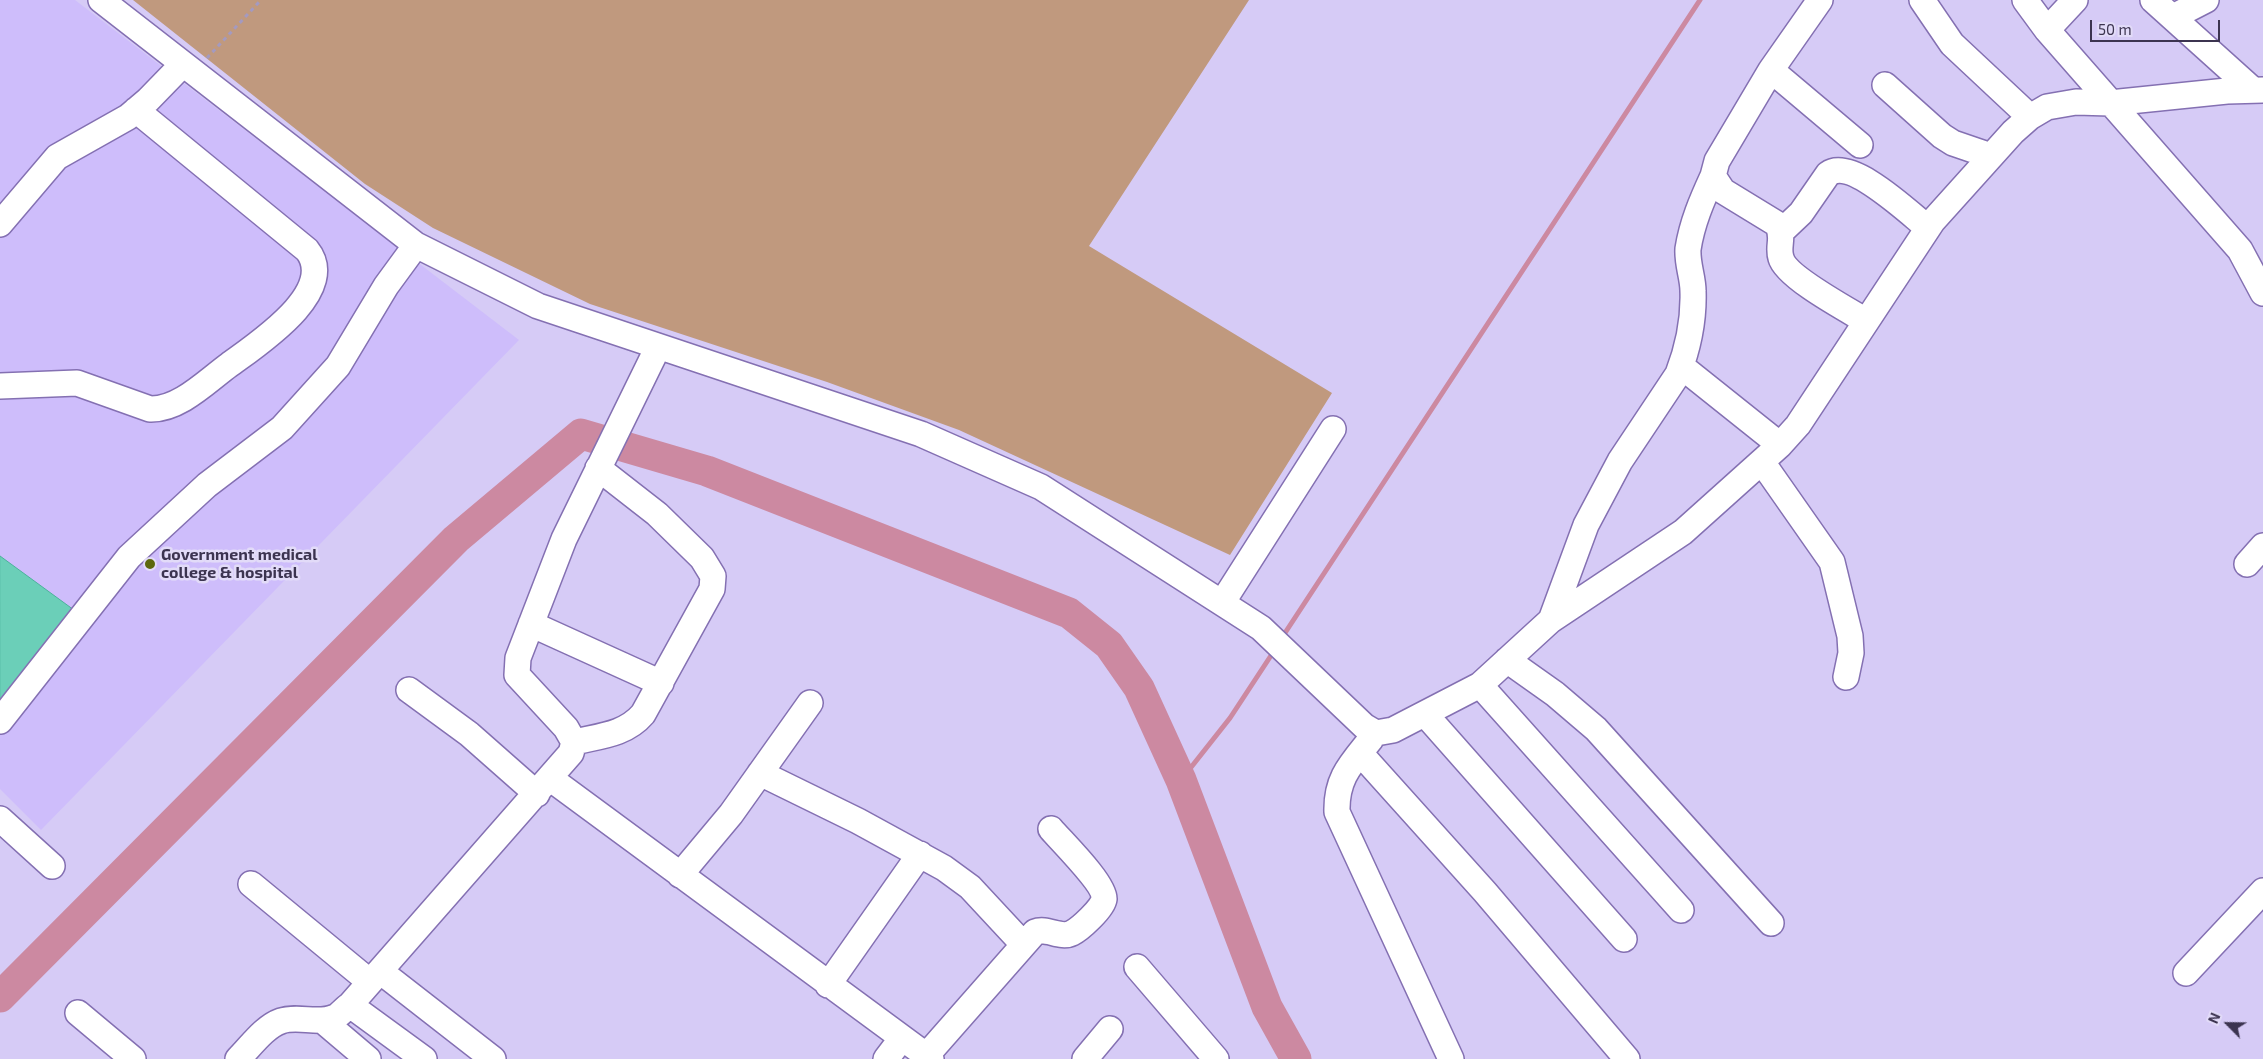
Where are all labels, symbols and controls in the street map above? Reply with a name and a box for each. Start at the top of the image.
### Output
scale bar [2093,10,2223,42]
text: 50 m [2098,20,2132,38]
place label: Government medical college & hospital [161,545,317,583]
marker: Government medical college & hospital [143,557,157,571]
north arrow [2203,999,2253,1049]
text: N [2204,1010,2224,1026]

